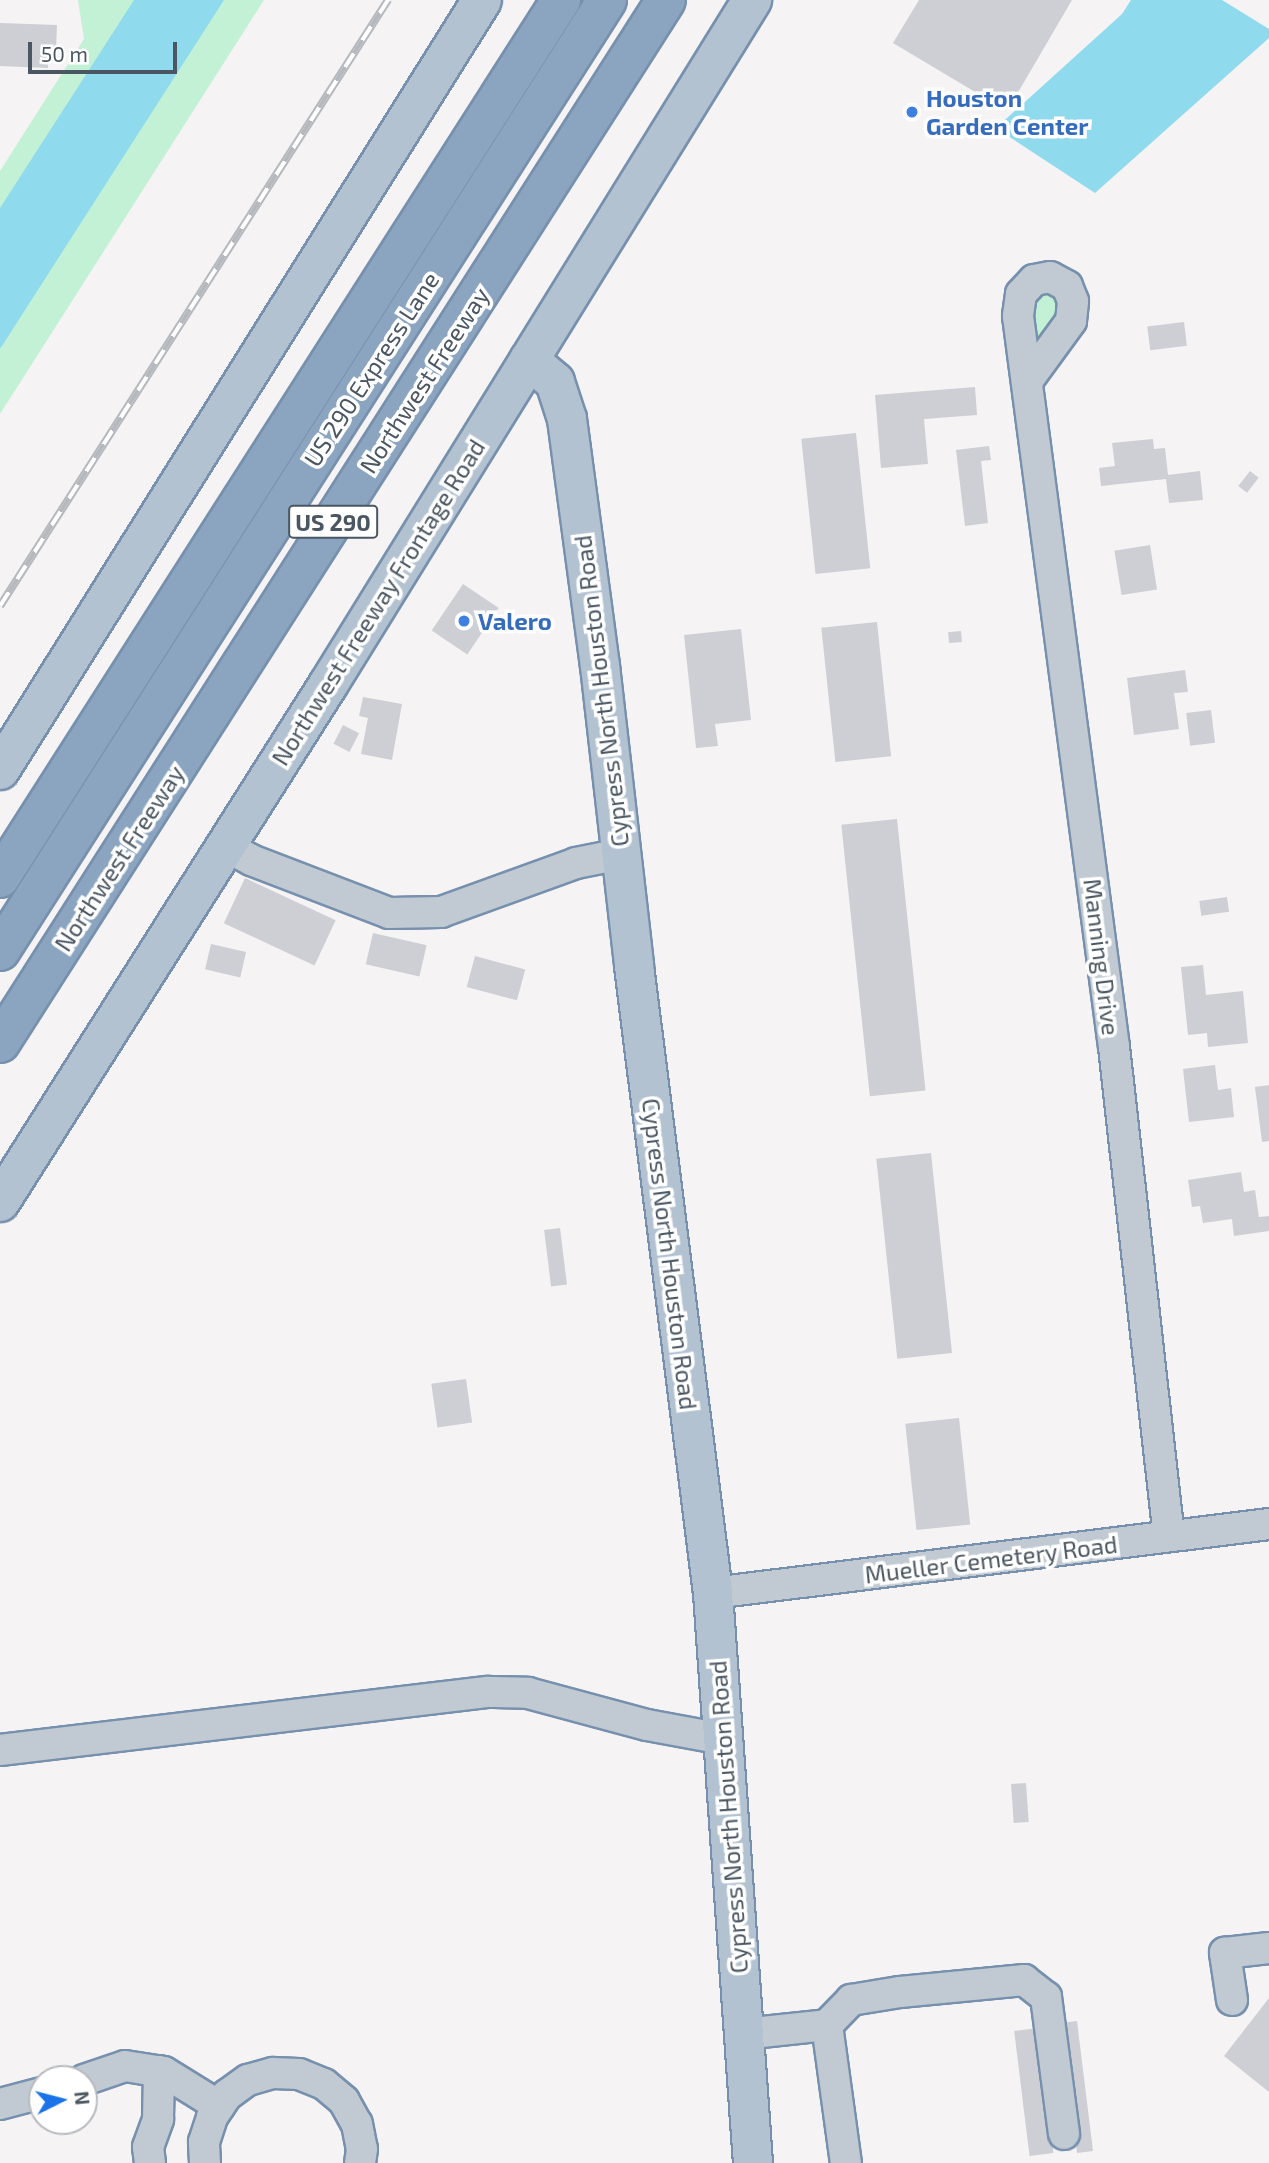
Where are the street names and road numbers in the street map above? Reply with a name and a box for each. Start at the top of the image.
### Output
street label: US 290 Express Lane [297,266,445,472]
street label: Northwest Freeway [353,282,495,478]
street label: Northwest Freeway Frontage Road [265,433,491,771]
road number: US 290 [288,502,378,542]
street label: Cypress North Houston Road [568,534,634,848]
street label: Northwest Freeway [48,760,190,956]
street label: Manning Drive [1078,877,1126,1037]
street label: Cypress North Houston Road [637,1097,703,1411]
street label: Mueller Cemetery Road [863,1529,1119,1589]
street label: Cypress North Houston Road [703,1660,753,1974]

